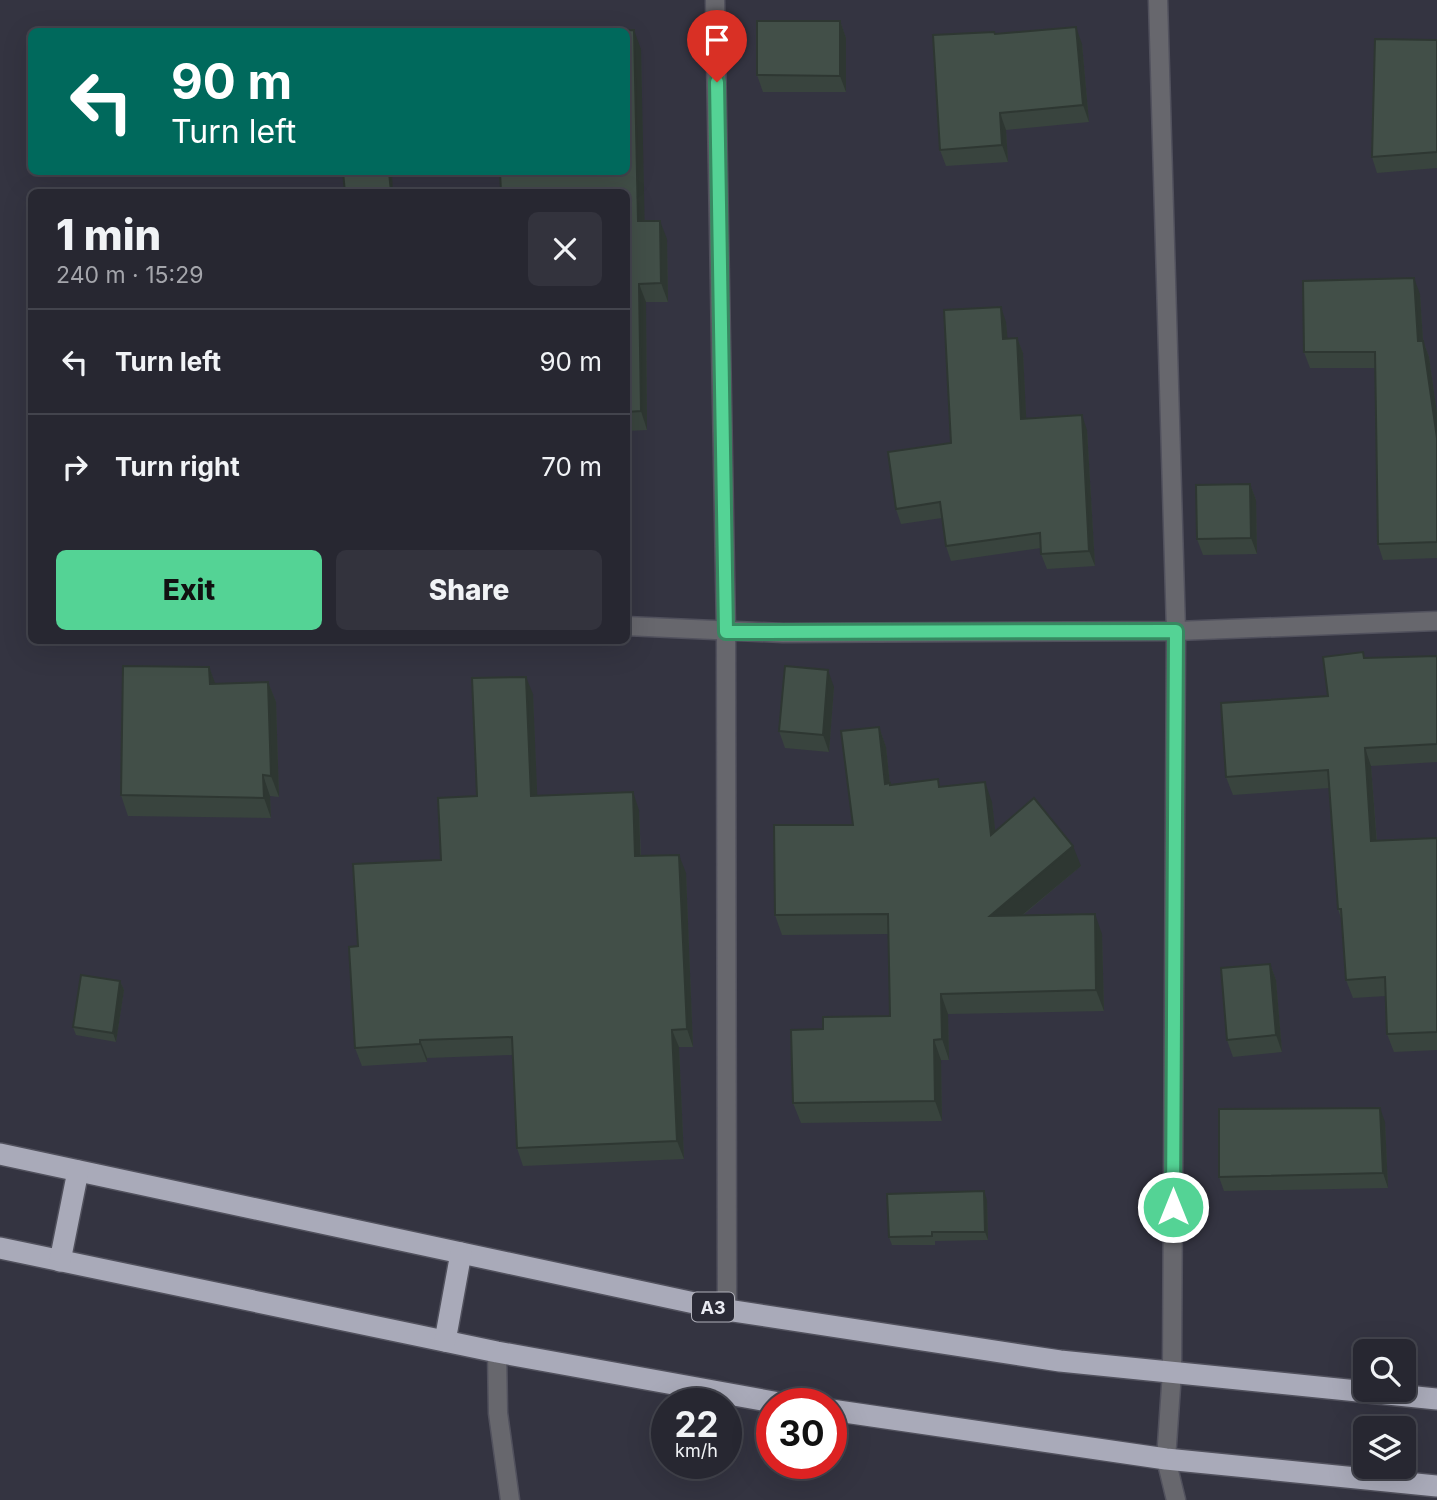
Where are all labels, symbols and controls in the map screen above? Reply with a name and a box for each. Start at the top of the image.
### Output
pin [687,10,747,82]
icon: arrive [698,21,736,59]
text: 90 m [171,52,292,111]
icon: left [56,56,147,147]
text: Turn left [171,112,296,151]
text: 1 min [56,209,161,260]
button: close [528,212,602,286]
text: 240 m · 15:29 [56,261,203,289]
icon: left [56,343,94,381]
text: Turn left [115,346,221,377]
text: 90 m [539,346,602,377]
icon: right [56,448,94,486]
text: Turn right [115,451,240,482]
text: 70 m [541,451,602,482]
button: Exit [56,550,322,630]
button: Share [336,550,602,630]
position arrow [1136,1170,1210,1244]
road number: A3 [692,1292,734,1322]
map controls [1353,1339,1416,1479]
button: search [1353,1339,1416,1402]
speed limit sign: 30 [756,1388,847,1479]
text: 22 [674,1403,719,1445]
button: layers [1353,1416,1416,1479]
text: km/h [675,1440,718,1461]

